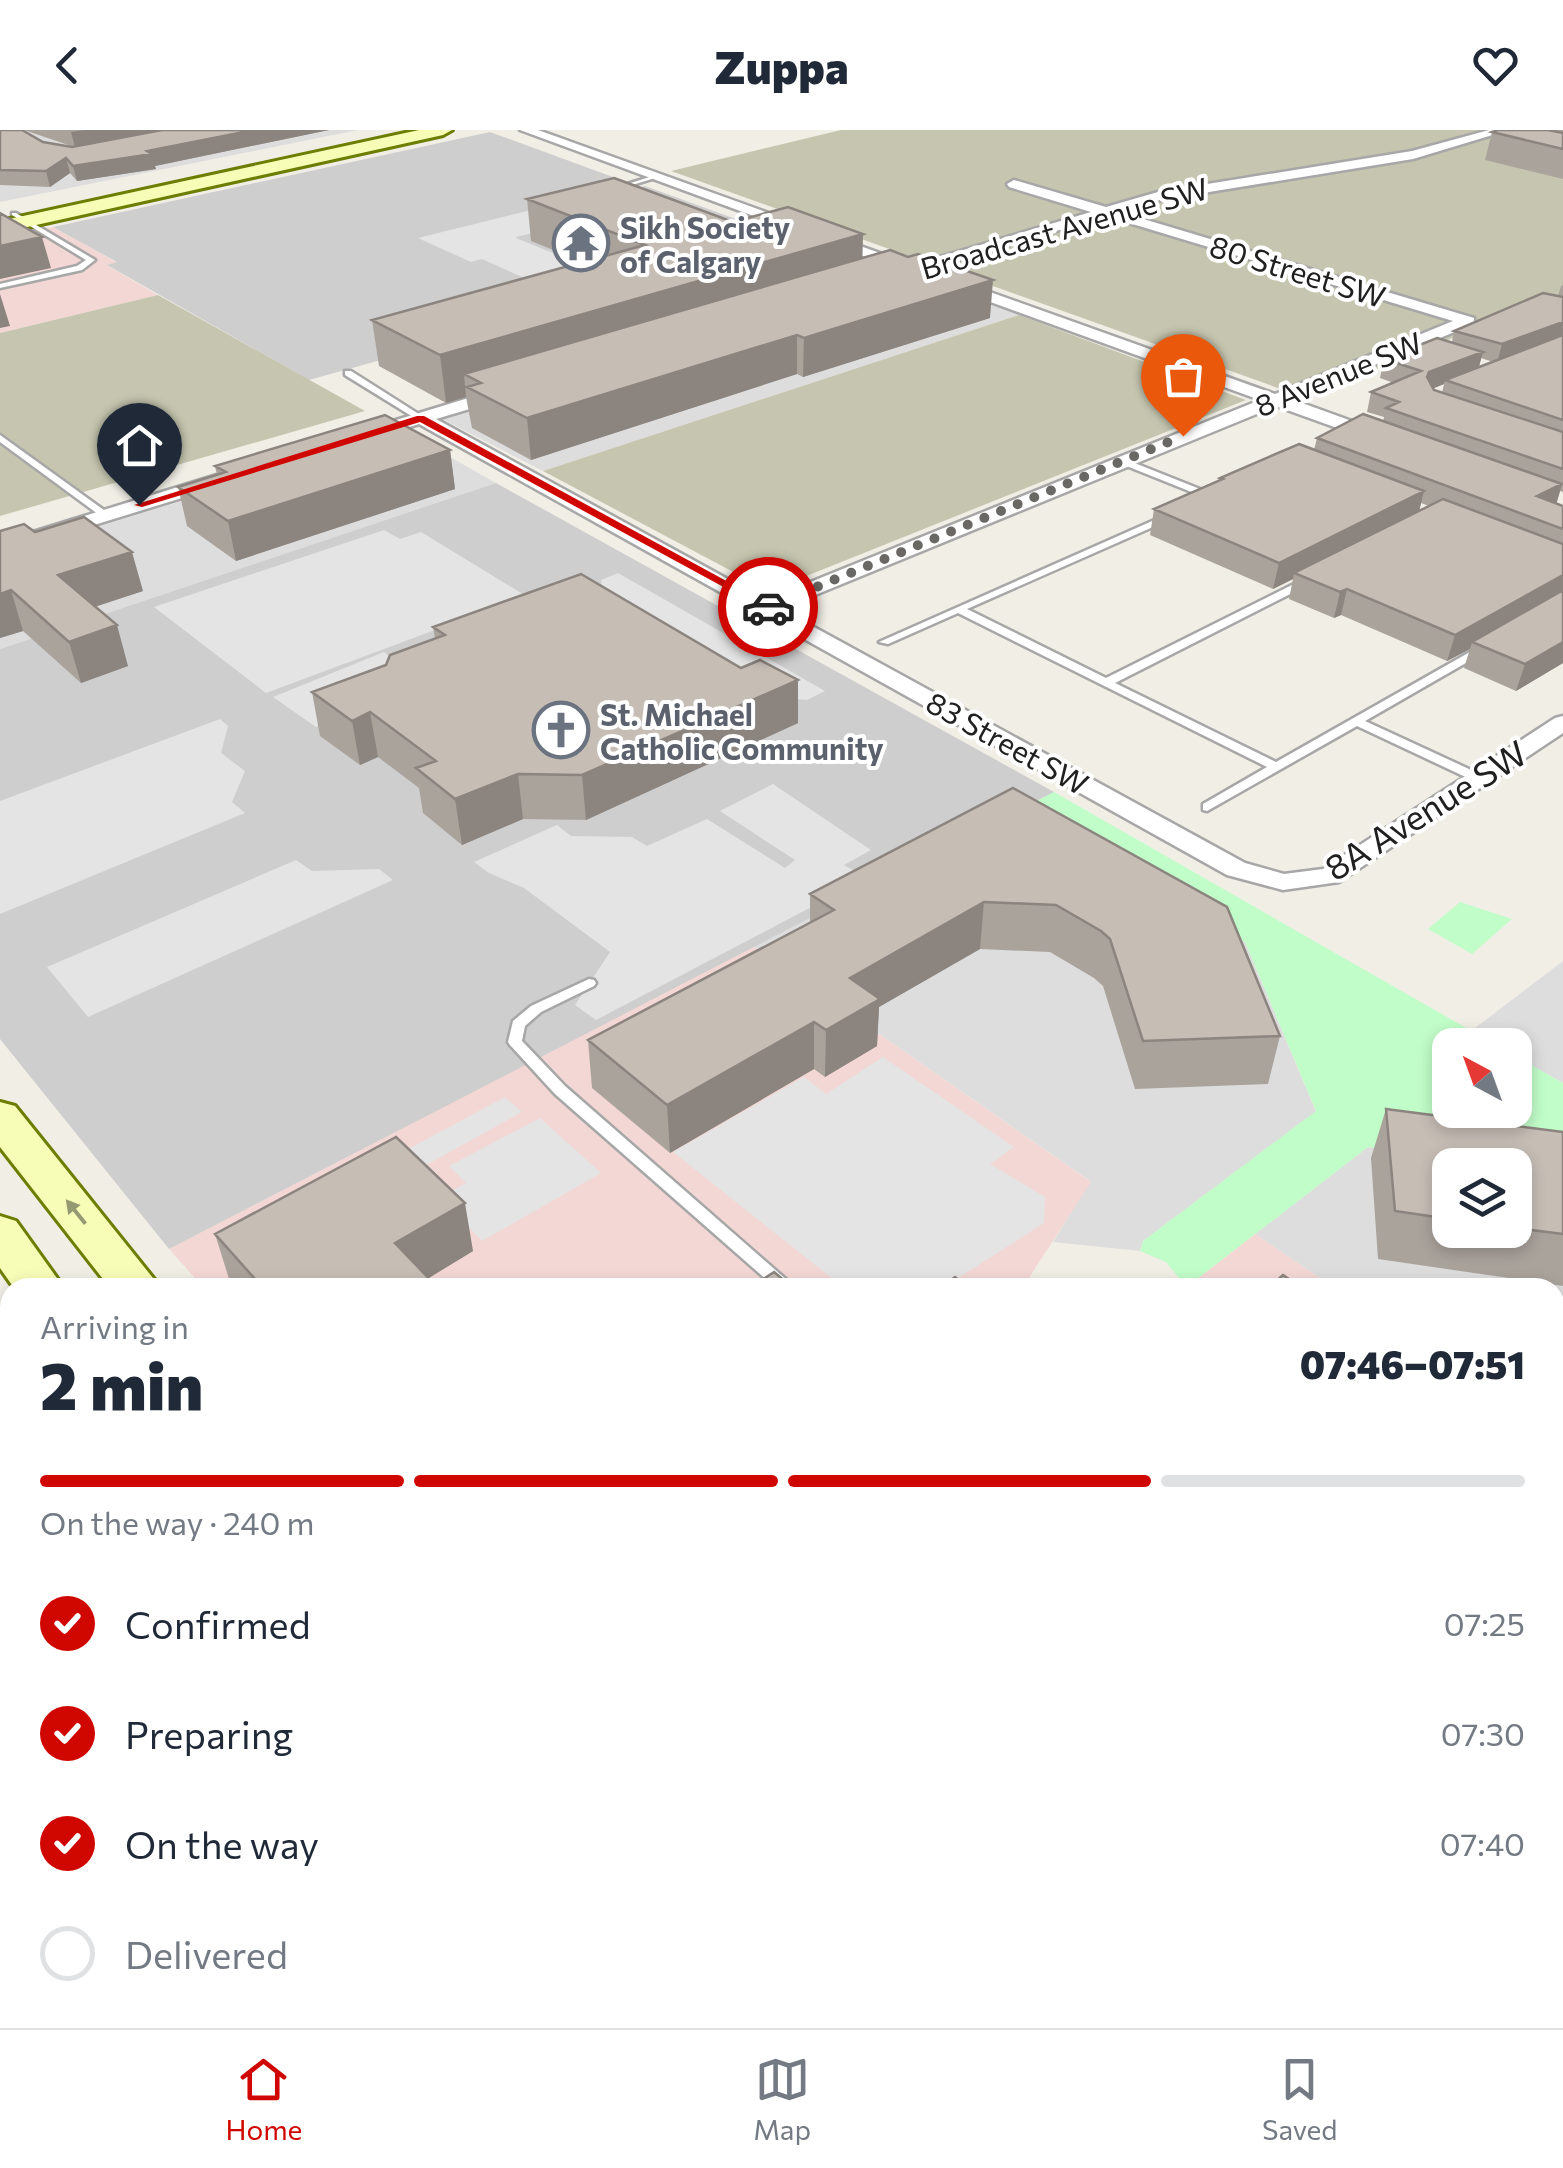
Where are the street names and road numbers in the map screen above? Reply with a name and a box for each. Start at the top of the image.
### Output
street label: Broadcast Avenue SW [916,168,1212,286]
street label: 80 Street SW [1206,226,1390,314]
street label: 8 Avenue SW [1249,323,1427,423]
street label: 83 Street SW [921,682,1095,802]
street label: 8A Avenue SW [1316,730,1534,888]

